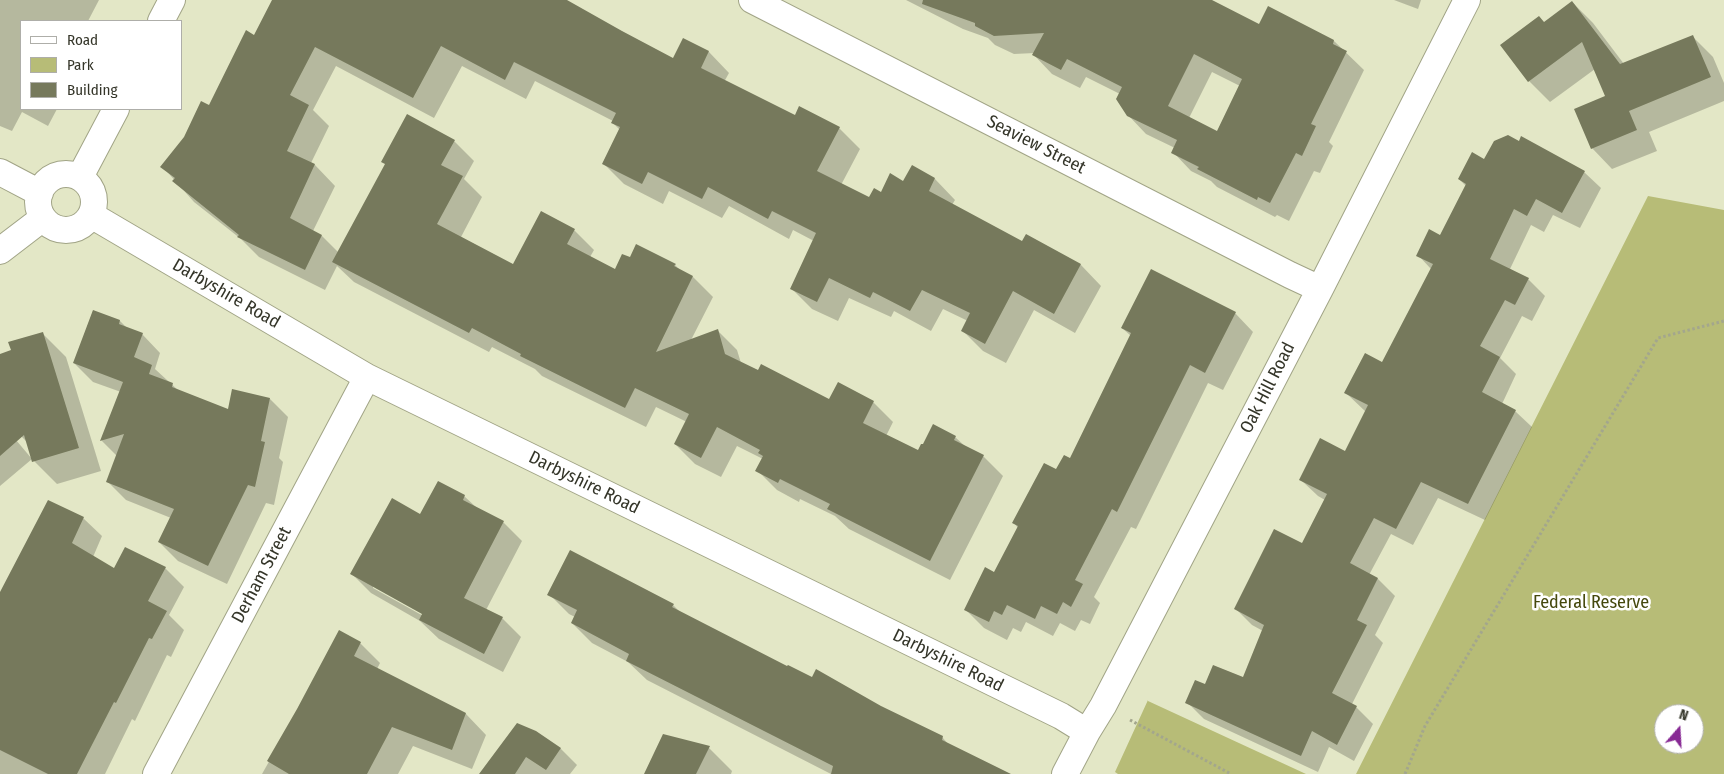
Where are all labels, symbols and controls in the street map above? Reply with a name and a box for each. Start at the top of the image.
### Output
legend [20,20,182,110]
text: Road [67,31,98,49]
text: Park [67,56,94,74]
text: Building [67,81,118,99]
street label: Seaview Street [983,111,1089,179]
street label: Darbyshire Road [168,254,284,334]
street label: Oak Hill Road [1236,339,1300,437]
street label: Darbyshire Road [525,447,643,519]
street label: Derham Street [228,523,296,627]
park label: Federal Reserve [1533,592,1649,614]
street label: Darbyshire Road [889,625,1007,697]
north arrow [1654,704,1704,754]
text: N [1677,706,1690,725]

